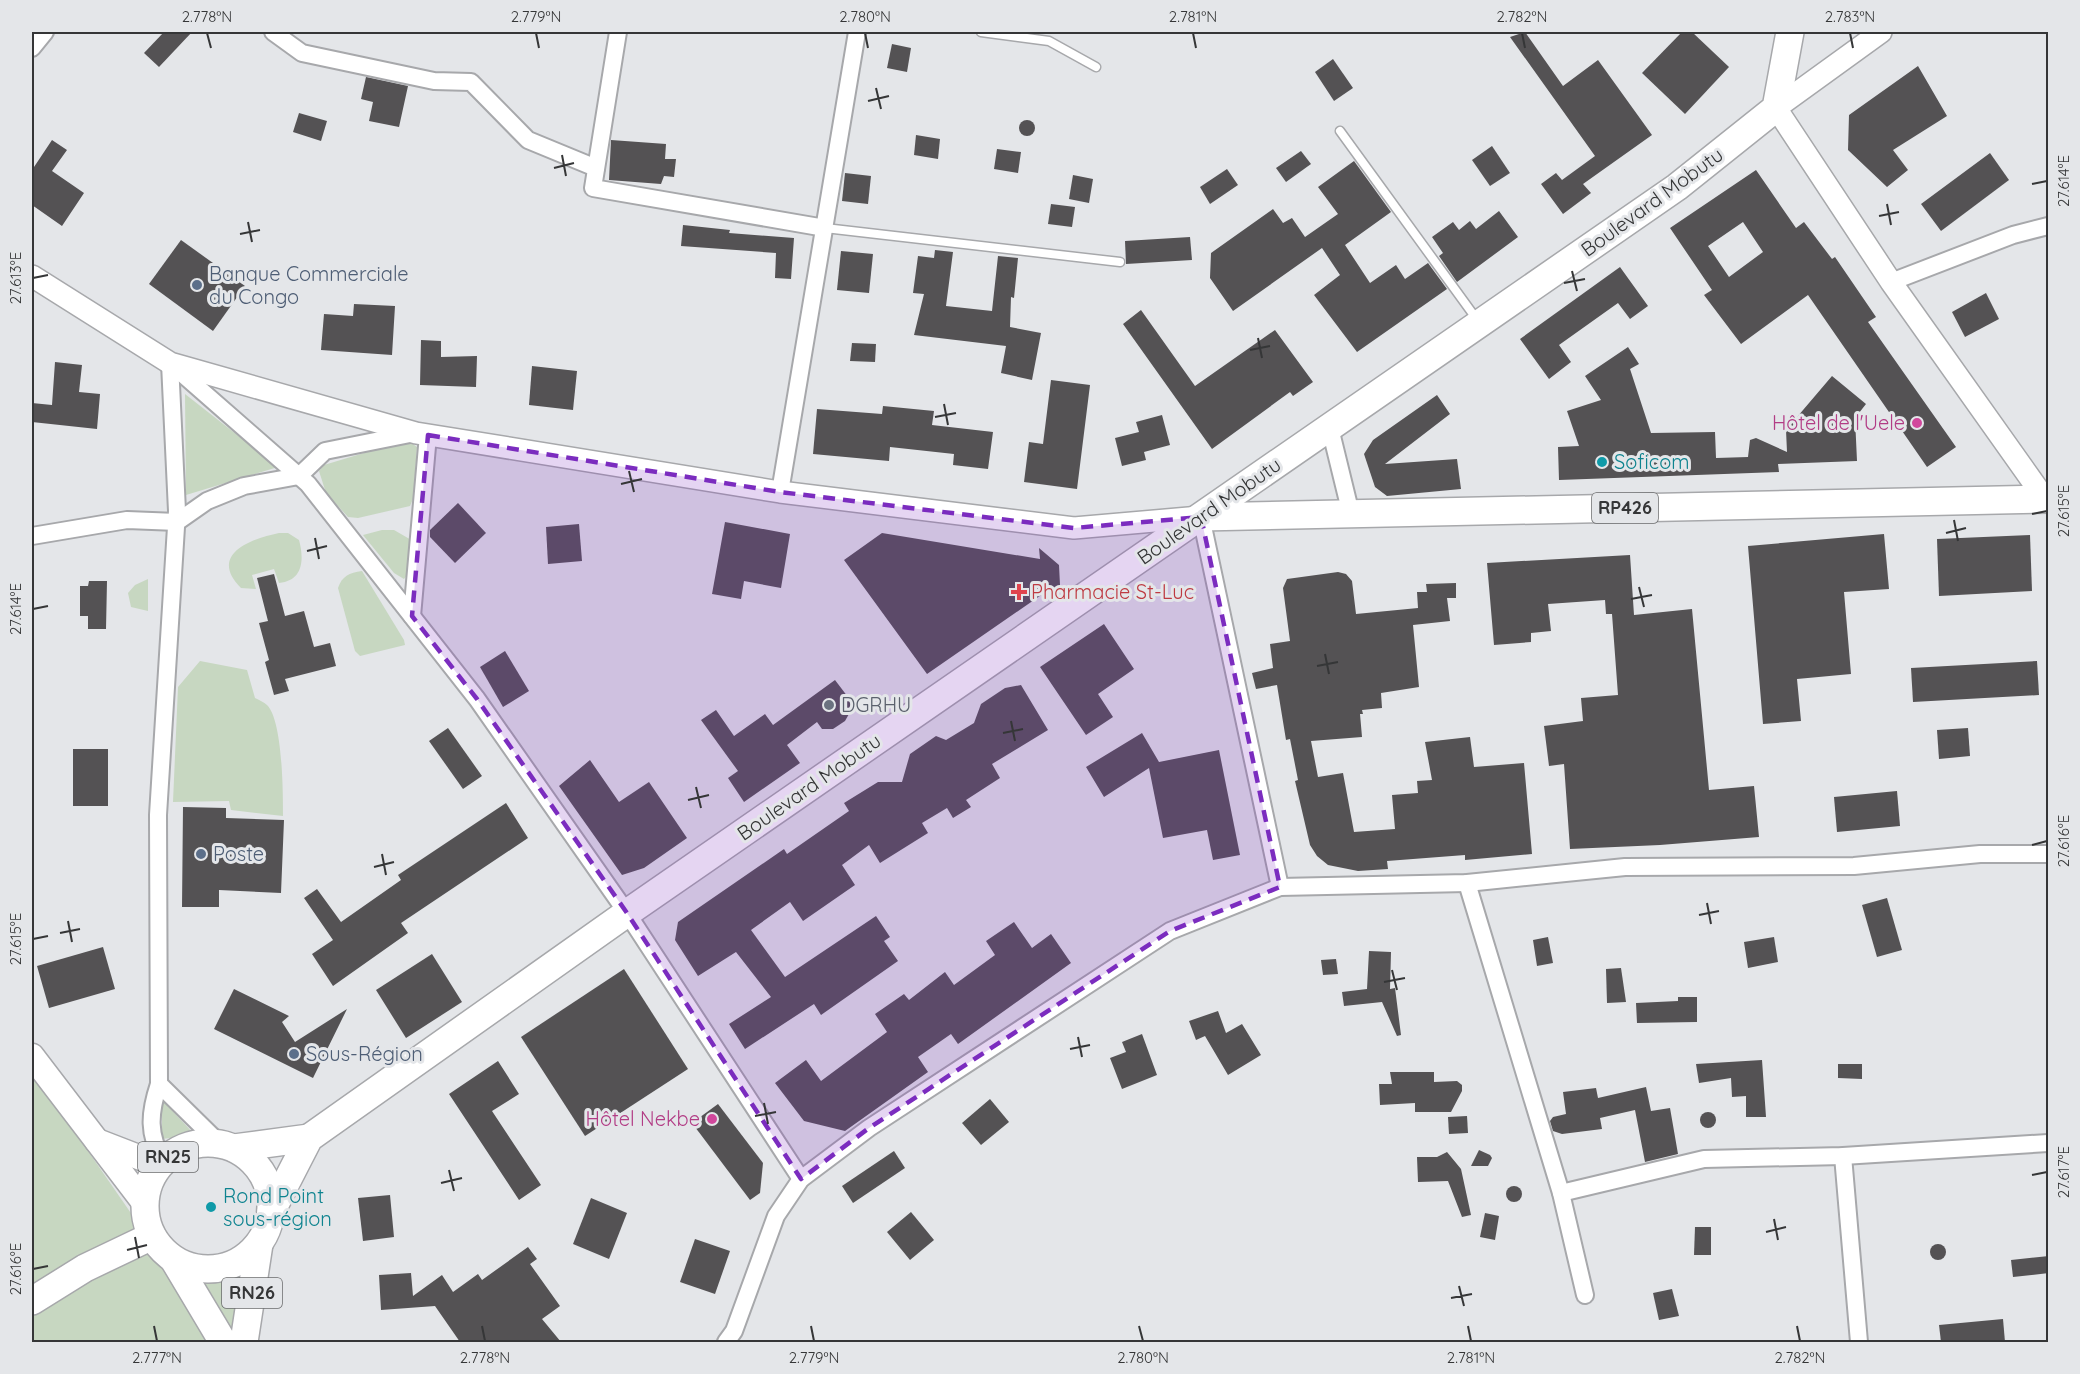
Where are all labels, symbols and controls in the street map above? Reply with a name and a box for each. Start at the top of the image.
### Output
text: 2.778°N [182,7,232,26]
text: 2.779°N [511,7,561,26]
text: 2.780°N [839,7,891,26]
text: 2.781°N [1169,7,1217,26]
text: 2.782°N [1496,7,1548,26]
text: 2.783°N [1825,7,1875,26]
street label: Boulevard Mobutu [1576,142,1728,262]
text: 27.614°E [2054,155,2073,207]
text: 27.613°E [6,252,25,304]
place label: Banque Commerciale du Congo [209,261,409,309]
marker: Banque Commerciale du Congo [190,278,204,292]
place label: Hôtel de l'Uele [1772,410,1905,435]
marker: Hôtel de l'Uele [1910,416,1924,430]
place label: Soficom [1614,449,1689,474]
street label: Boulevard Mobutu [1132,452,1285,570]
marker: Soficom [1595,455,1609,469]
text: 27.615°E [2054,485,2073,537]
road number: RP426 [1592,493,1658,523]
place label: Pharmacie St-Luc [1031,579,1194,604]
text: 27.614°E [6,583,25,635]
marker: Pharmacie St-Luc [1012,585,1026,599]
place label: DGRHU [841,692,911,717]
marker: DGRHU [822,698,836,712]
street label: Boulevard Mobutu [732,728,885,846]
text: 27.616°E [2054,815,2073,867]
place label: Poste [213,841,264,866]
marker: Poste [194,847,208,861]
text: 27.615°E [6,913,25,965]
place label: Sous-Région [306,1041,423,1066]
marker: Sous-Région [287,1047,301,1061]
place label: Hôtel Nekbe [586,1106,700,1131]
marker: Hôtel Nekbe [705,1112,719,1126]
road number: RN25 [138,1142,198,1172]
text: 27.617°E [2054,1146,2073,1198]
place label: Rond Point sous-région [223,1183,332,1231]
marker: Rond Point sous-région [204,1200,218,1214]
text: 27.616°E [6,1243,25,1295]
road number: RN26 [222,1278,282,1308]
text: 2.777°N [132,1348,182,1367]
text: 2.778°N [460,1348,510,1367]
text: 2.779°N [789,1348,839,1367]
text: 2.780°N [1117,1348,1169,1367]
text: 2.781°N [1447,1348,1495,1367]
text: 2.782°N [1774,1348,1826,1367]

